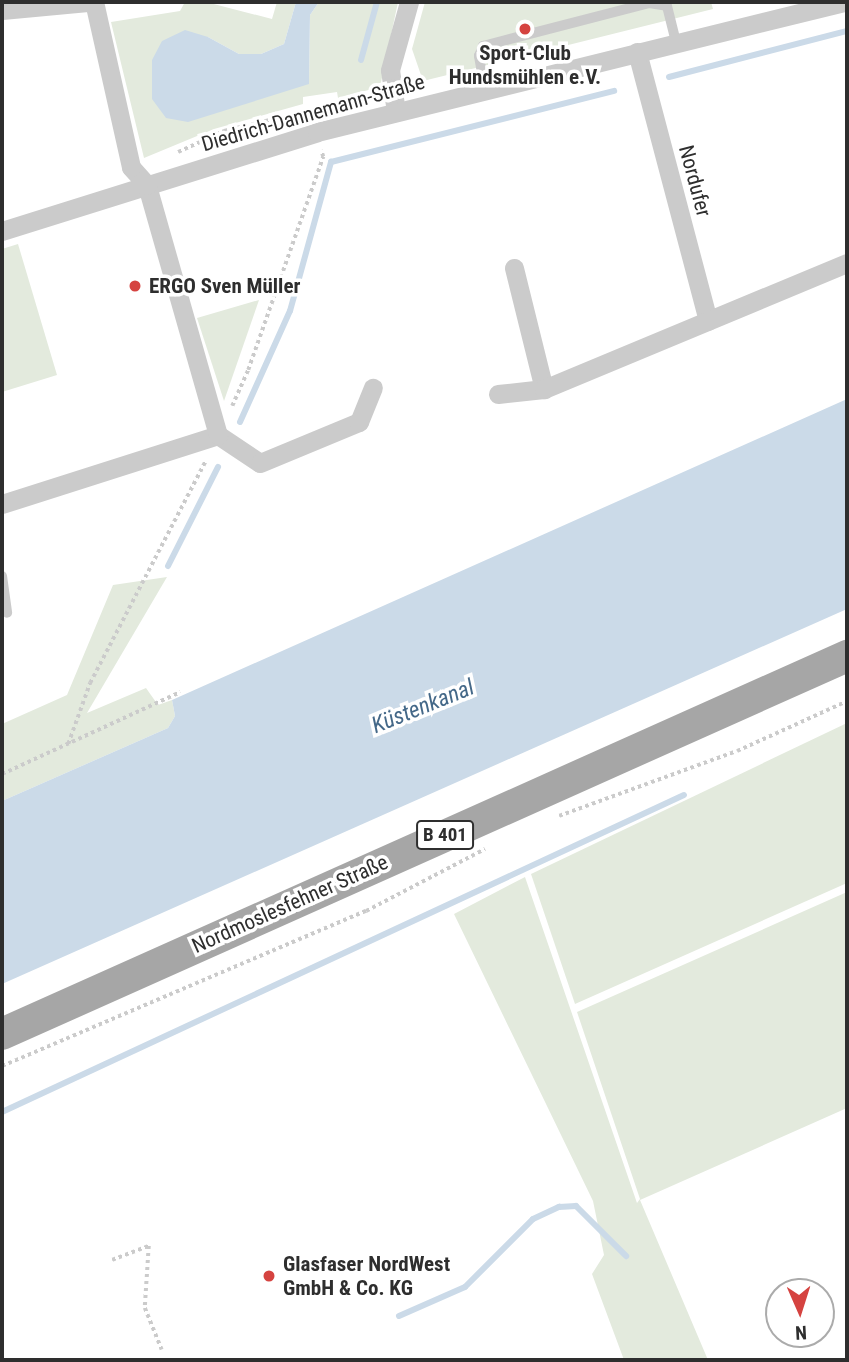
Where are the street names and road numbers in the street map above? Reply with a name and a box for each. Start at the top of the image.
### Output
street label: Diedrich-Dannemann-Straße [199,69,427,157]
street label: Nordufer [673,142,717,220]
road number: B 401 [415,820,475,850]
street label: Nordmoslesfehner Straße [188,849,392,959]

